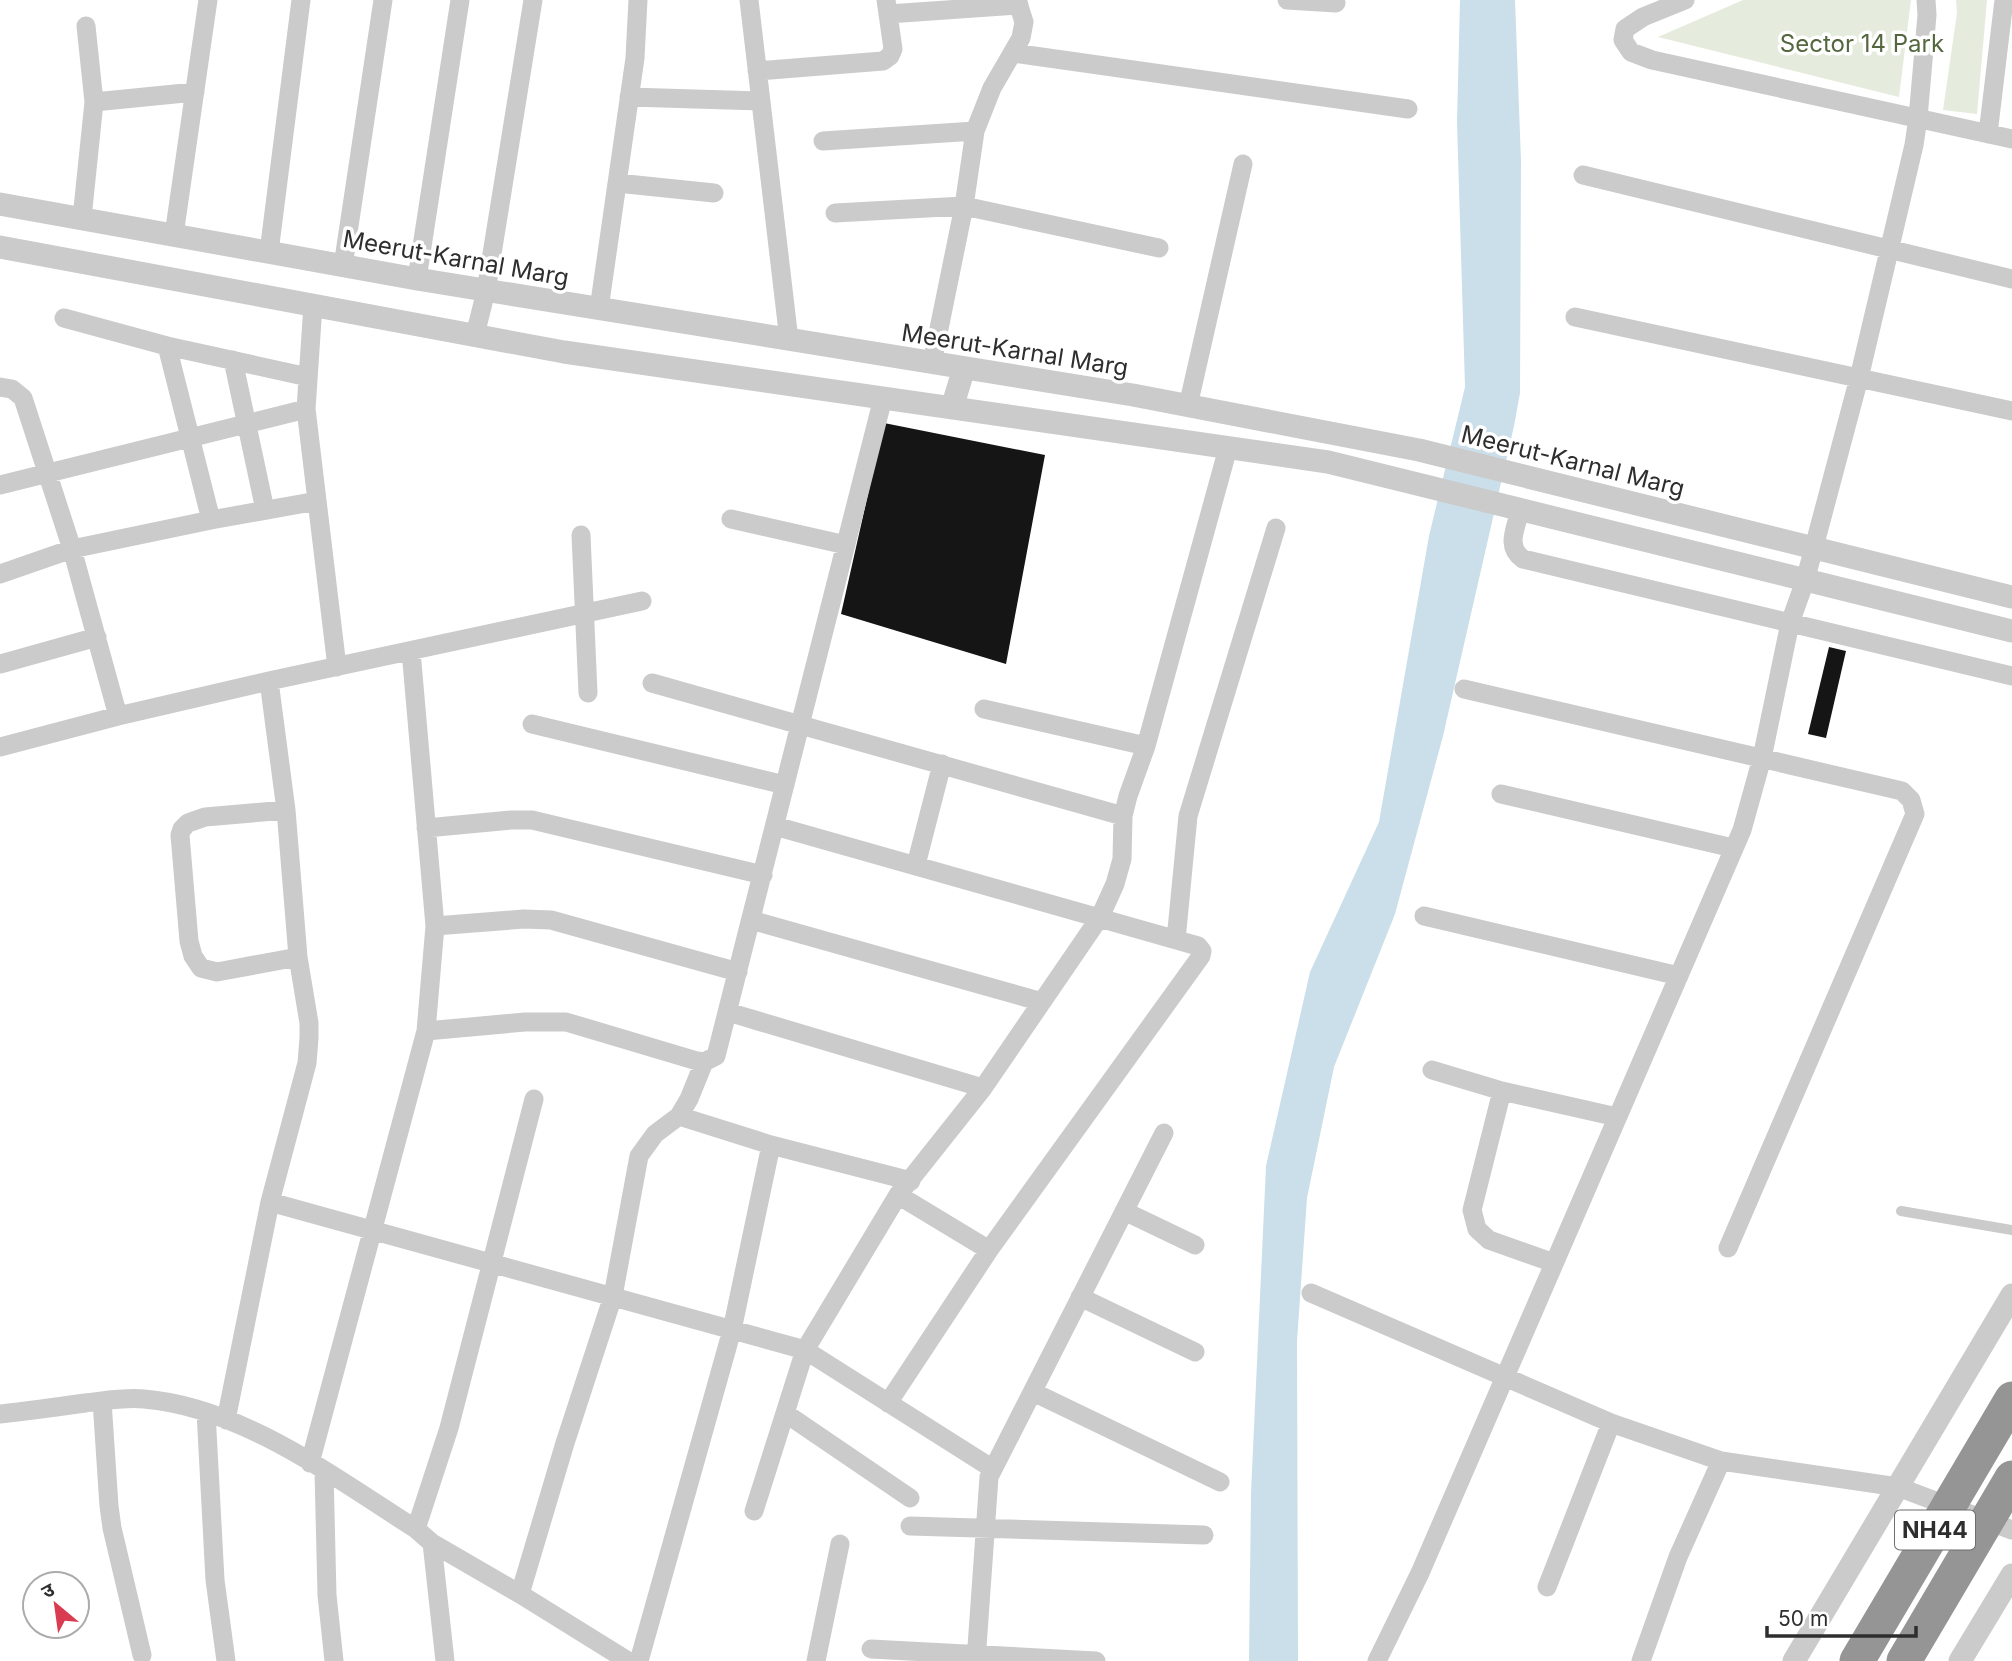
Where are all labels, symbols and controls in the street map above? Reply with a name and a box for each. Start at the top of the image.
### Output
park label: Sector 14 Park [1780,29,1944,58]
street label: Meerut-Karnal Marg [341,224,571,292]
street label: Meerut-Karnal Marg [900,318,1130,382]
street label: Meerut-Karnal Marg [1458,419,1688,503]
road number: NH44 [1895,1511,1975,1550]
north arrow [21,1570,91,1640]
text: उ [38,1577,59,1603]
scale bar [1767,1594,1916,1638]
text: 50 m [1778,1606,1828,1631]

